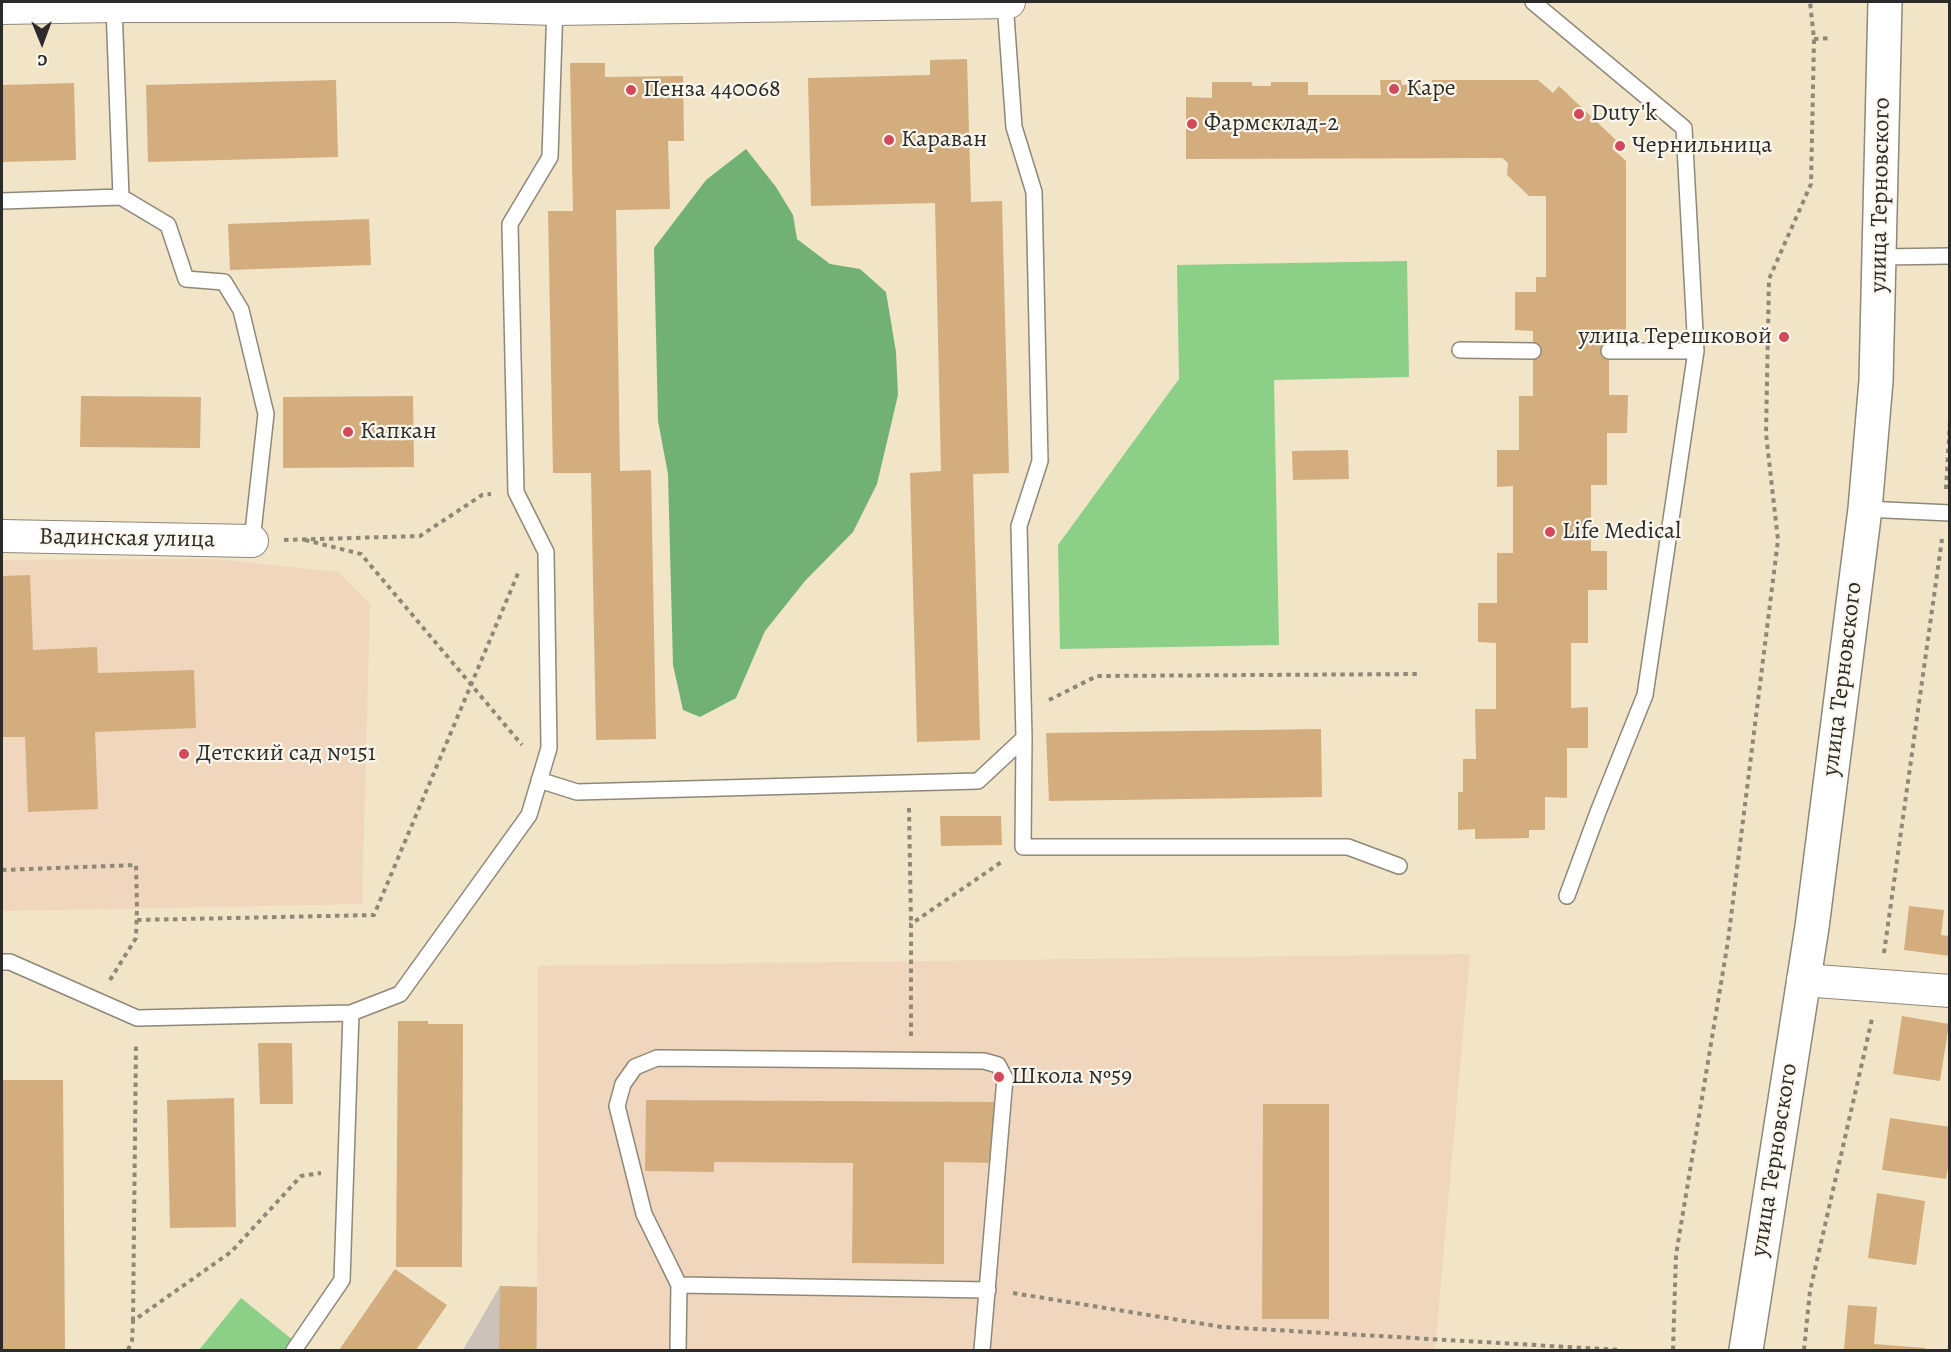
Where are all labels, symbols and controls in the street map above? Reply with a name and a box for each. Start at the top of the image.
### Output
north arrow [12,12,72,72]
text: С [37,49,47,71]
place label: Каре [1406,75,1456,103]
place label: Пенза 440068 [643,76,781,104]
marker: Каре [1387,82,1401,96]
marker: Пенза 440068 [624,83,638,97]
street label: улица Терновского [1865,97,1897,293]
place label: Duty'k [1591,100,1657,128]
marker: Duty'k [1572,107,1586,121]
place label: Фармсклад-2 [1204,110,1339,138]
marker: Фармсклад-2 [1185,117,1199,131]
place label: Караван [901,126,987,154]
place label: Чернильница [1632,132,1772,160]
marker: Караван [882,133,896,147]
marker: Чернильница [1613,139,1627,153]
place label: улица Терешковой [1578,323,1772,351]
marker: улица Терешковой [1777,330,1791,344]
place label: Капкан [360,418,437,446]
marker: Капкан [341,425,355,439]
place label: Life Medical [1562,518,1681,546]
street label: Вадинская улица [39,523,215,555]
marker: Life Medical [1543,525,1557,539]
street label: улица Терновского [1817,580,1869,778]
place label: Детский сад №151 [196,740,376,768]
marker: Детский сад №151 [177,747,191,761]
street label: улица Терновского [1745,1061,1805,1259]
place label: Школа №59 [1011,1063,1132,1091]
marker: Школа №59 [992,1070,1006,1084]

